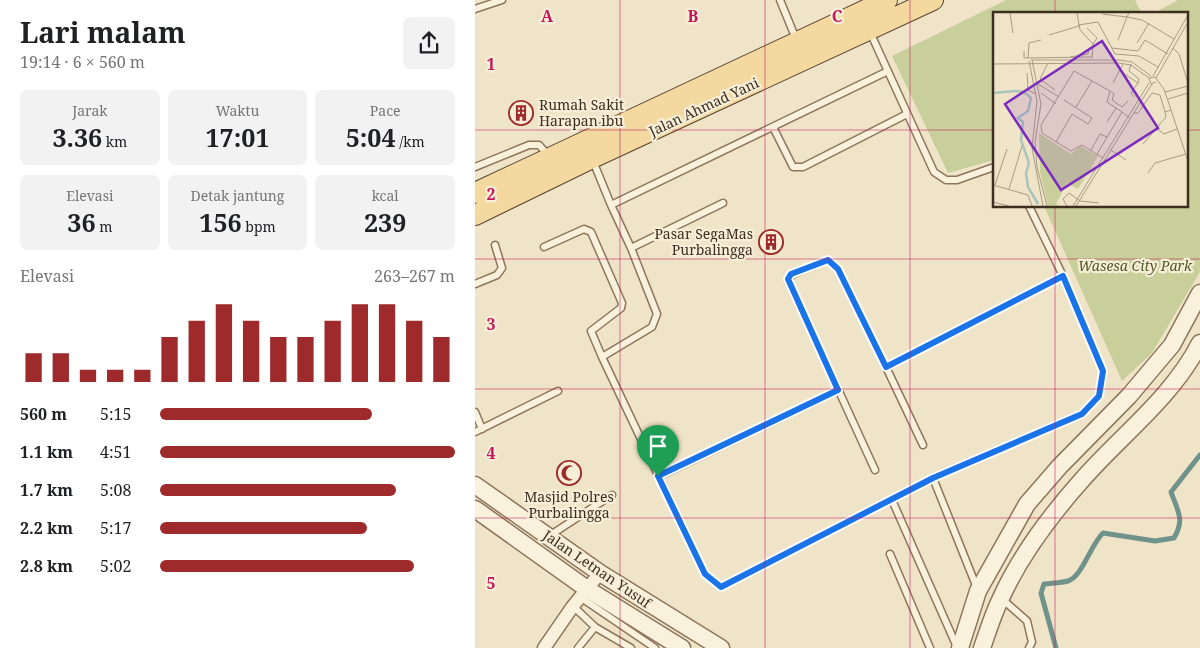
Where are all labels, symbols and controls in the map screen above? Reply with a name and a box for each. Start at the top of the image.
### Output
text: A [541,5,554,27]
text: B [688,5,699,27]
text: C [832,5,843,27]
inset map [993,12,1187,208]
text: Lari malam [20,13,186,51]
button: share [403,17,455,69]
text: 19:14 · 6 × 560 m [20,51,145,73]
text: 1 [486,53,496,75]
street label: Jalan Ahmad Yani [645,73,762,141]
place label: Rumah Sakit Harapan ibu [539,95,624,130]
building icon: Rumah Sakit Harapan ibu [508,100,534,126]
text: Jarak [72,101,107,120]
text: Waktu [216,101,259,120]
text: Pace [370,101,401,120]
text: 3.36 [52,120,102,154]
text: 17:01 [205,120,270,154]
text: 5:04 [346,120,396,154]
text: km [102,132,127,151]
text: /km [396,132,425,151]
text: 2 [486,183,496,205]
text: Elevasi [66,186,114,205]
text: Detak jantung [191,186,284,205]
text: kcal [372,186,399,205]
text: 36 [67,205,96,239]
text: 156 [199,205,242,239]
text: 239 [364,205,406,239]
text: m [96,217,112,236]
text: bpm [242,217,276,236]
place label: Pasar SegaMas Purbalingga [654,224,753,259]
building icon: Pasar SegaMas Purbalingga [758,229,784,255]
park label: Wasesa City Park [1078,256,1193,275]
text: Elevasi [20,265,74,287]
text: 263–267 m [374,265,455,287]
text: 3 [486,313,496,335]
text: 560 m [20,403,67,425]
text: 5:15 [100,403,131,425]
pin [637,425,679,476]
icon: arrive [644,432,672,460]
text: 1.1 km [20,441,73,463]
text: 4:51 [100,441,131,463]
text: 4 [486,442,496,464]
mosque icon: Masjid Polres Purbalingga [556,460,582,486]
text: 1.7 km [20,479,73,501]
text: 5:08 [100,479,131,501]
place label: Masjid Polres Purbalingga [524,487,614,522]
text: 2.2 km [20,517,73,539]
text: 5:17 [100,517,131,539]
street label: Jalan Letnan Yusuf [539,525,657,613]
text: 2.8 km [20,555,73,577]
text: 5:02 [100,555,131,577]
text: 5 [486,572,496,594]

